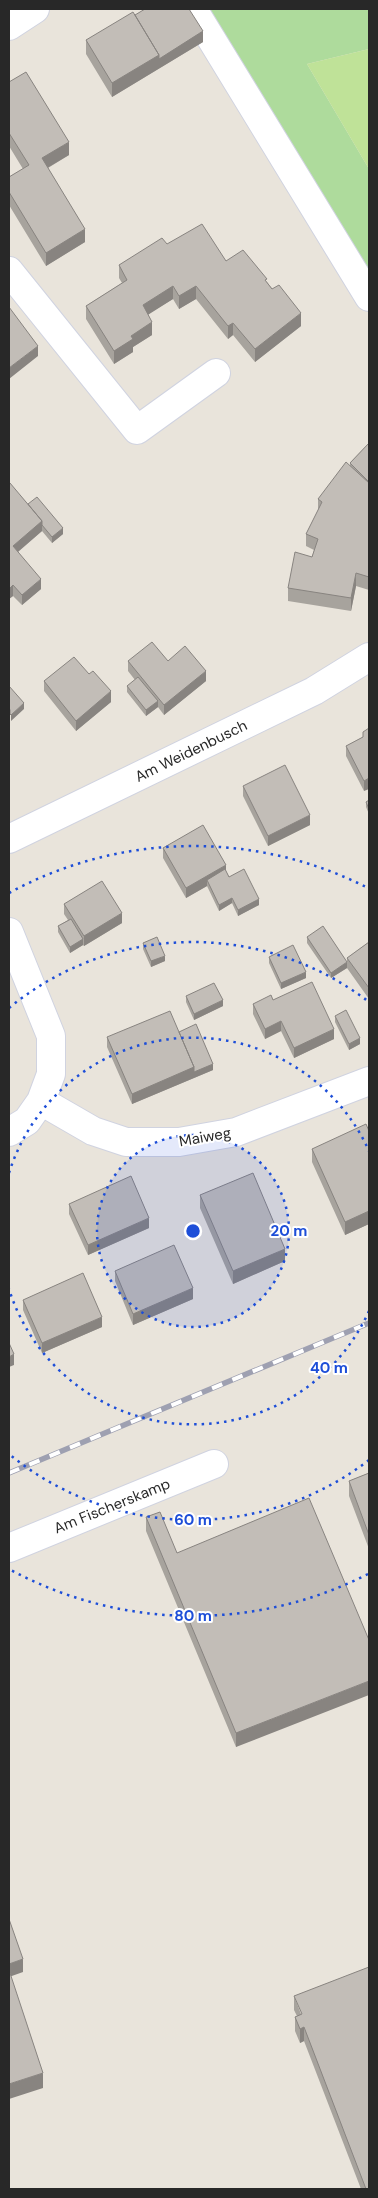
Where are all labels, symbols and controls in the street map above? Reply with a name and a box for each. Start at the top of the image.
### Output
street label: Am Weidenbusch [132,715,250,787]
street label: Maiweg [177,1123,233,1151]
text: 20 m [271,1221,307,1241]
centre of rings [184,1222,202,1240]
text: 40 m [310,1358,348,1378]
street label: Am Fischerskamp [51,1474,173,1538]
text: 60 m [174,1510,212,1530]
text: 80 m [174,1606,212,1626]

